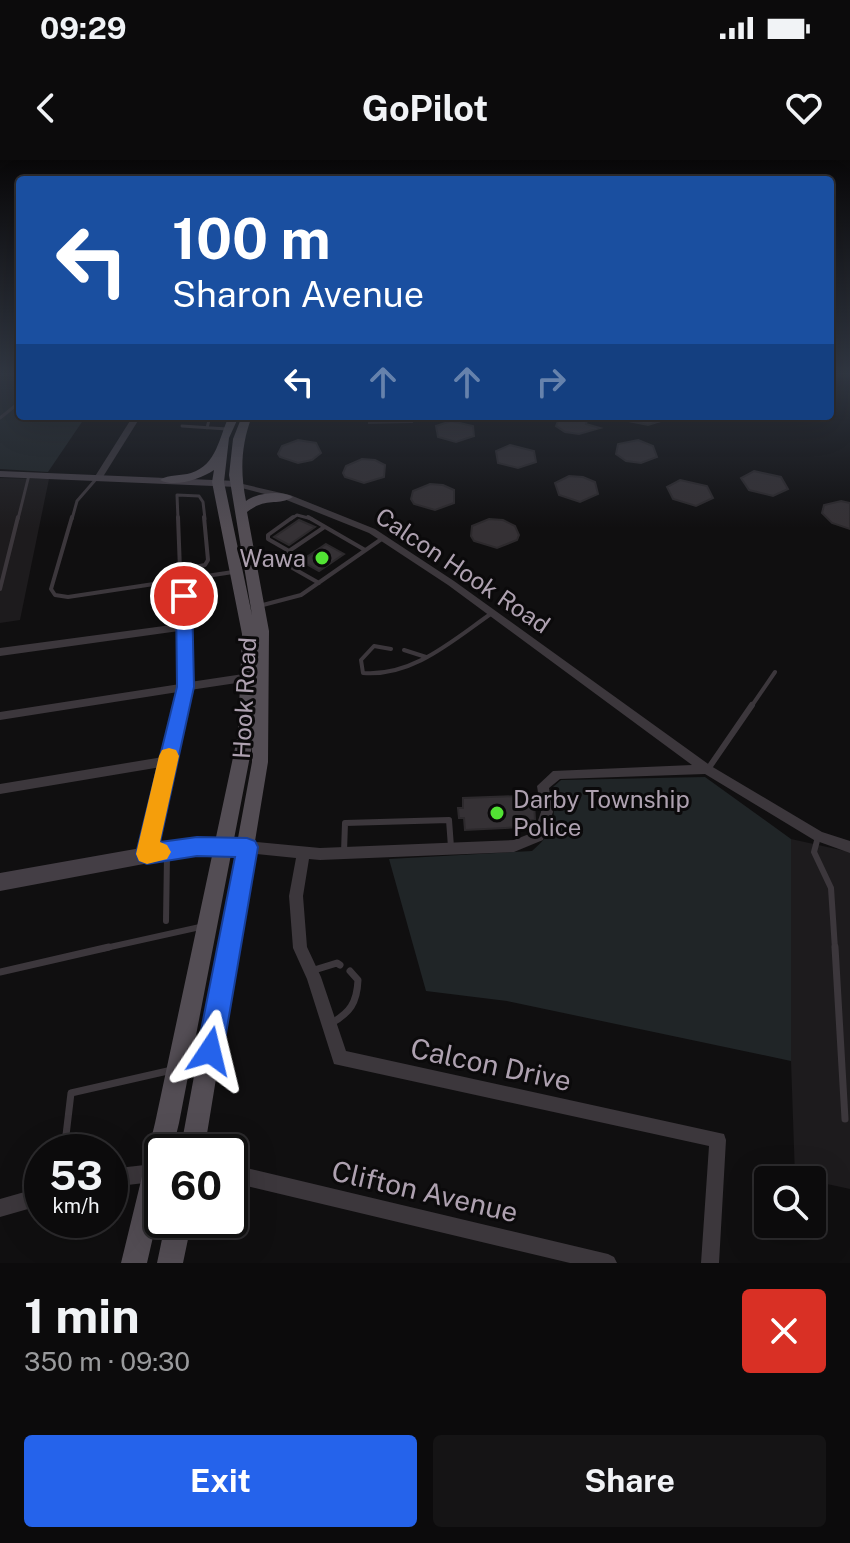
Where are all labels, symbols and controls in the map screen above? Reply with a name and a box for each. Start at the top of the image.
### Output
text: 09:29 [40,10,127,46]
icon: back [24,86,68,130]
icon: heart [782,86,826,130]
text: GoPilot [362,87,488,129]
text: 100 m [172,206,331,272]
icon: left [40,208,144,312]
text: Sharon Avenue [172,273,424,315]
icon: left [277,360,321,404]
icon: ahead [361,360,405,404]
icon: ahead [445,360,489,404]
icon: right [529,360,573,404]
street label: Calcon Hook Road [371,501,555,639]
place label: Wawa [240,544,306,572]
marker: Wawa [313,549,331,567]
pin [150,562,218,630]
icon: arrive [162,574,206,618]
street label: Hook Road [227,637,261,759]
place label: Darby Township Police [513,785,690,841]
marker: Darby Township Police [488,804,506,822]
position arrow [168,1009,252,1093]
street label: Calcon Drive [408,1031,574,1097]
speed limit sign: 60 [144,1134,248,1238]
text: 53 [49,1152,103,1199]
street label: Clifton Avenue [329,1154,521,1228]
map controls [754,1166,826,1238]
button: search [754,1166,826,1238]
text: km/h [52,1194,100,1218]
text: 1 min [24,1287,140,1344]
button: close [742,1289,826,1373]
text: 350 m · 09:30 [24,1346,190,1377]
button: Exit [24,1435,417,1527]
button: Share [433,1435,826,1527]

